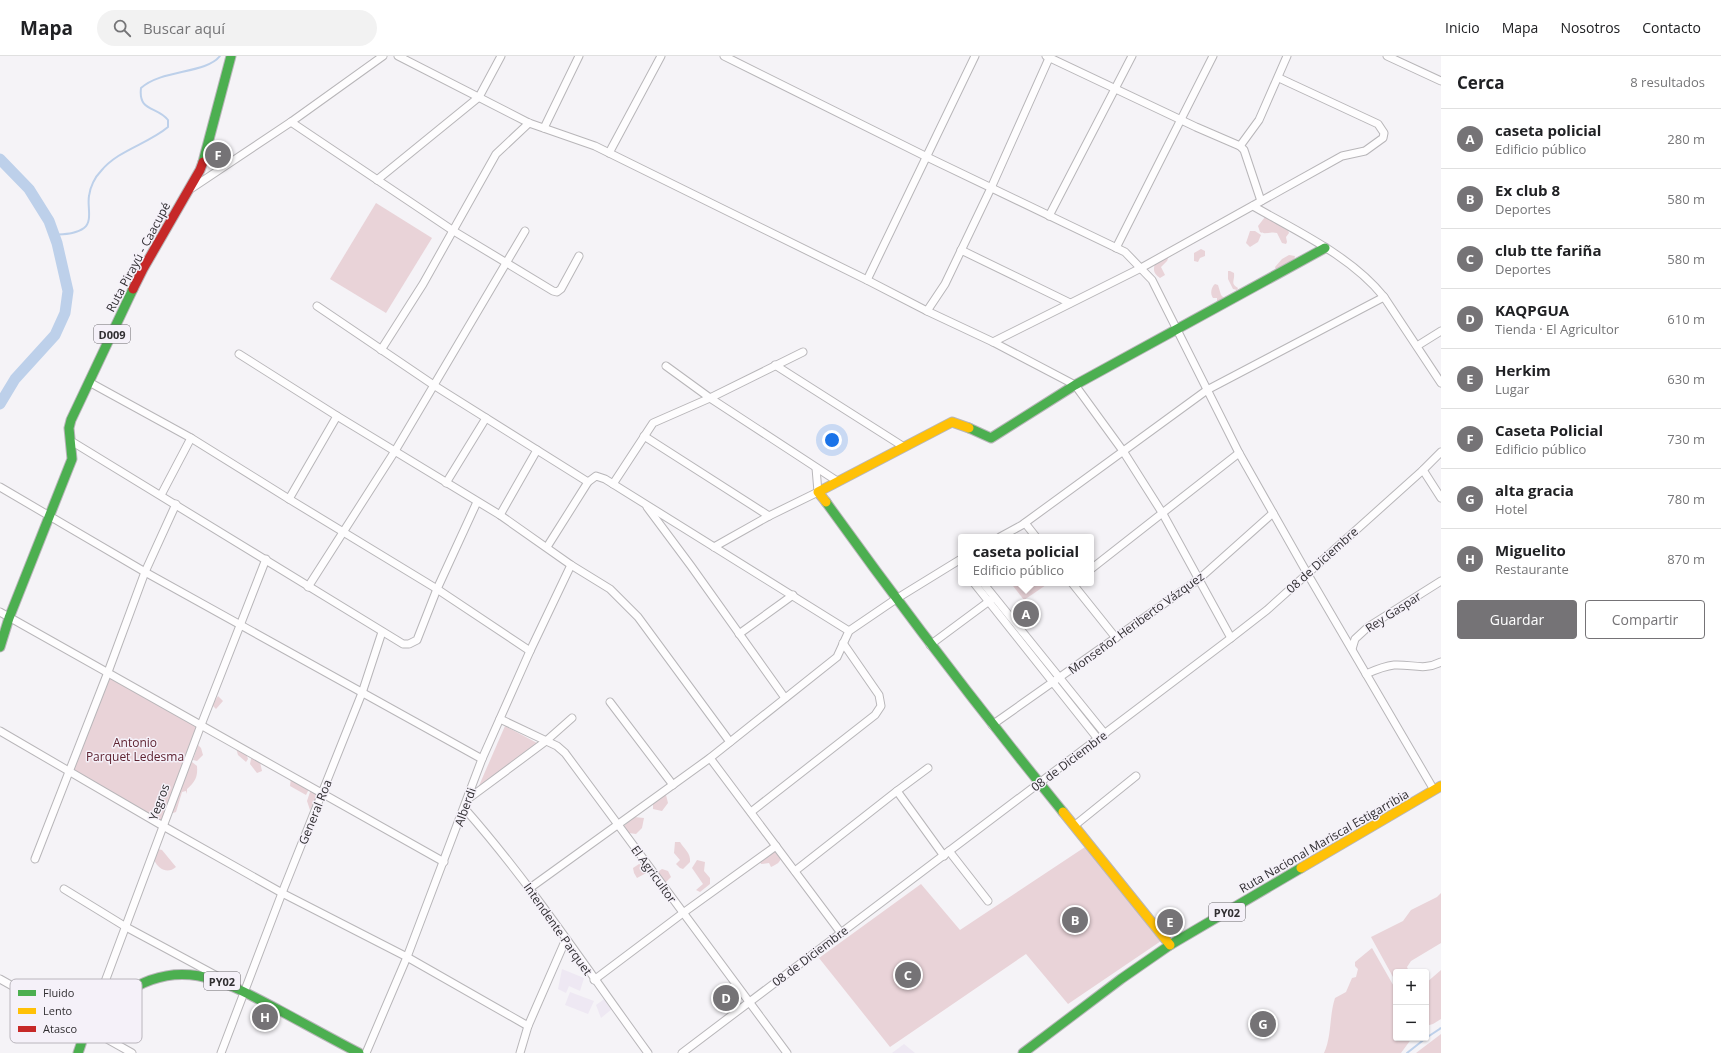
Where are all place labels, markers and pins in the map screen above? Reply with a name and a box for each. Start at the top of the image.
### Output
pin: F [205,140,231,170]
pin: A [1013,599,1039,629]
pin: B [1062,905,1088,935]
pin: E [1157,907,1183,937]
pin: C [895,960,921,990]
pin: D [713,983,739,1013]
pin: H [252,1002,278,1032]
pin: G [1250,1009,1276,1039]

